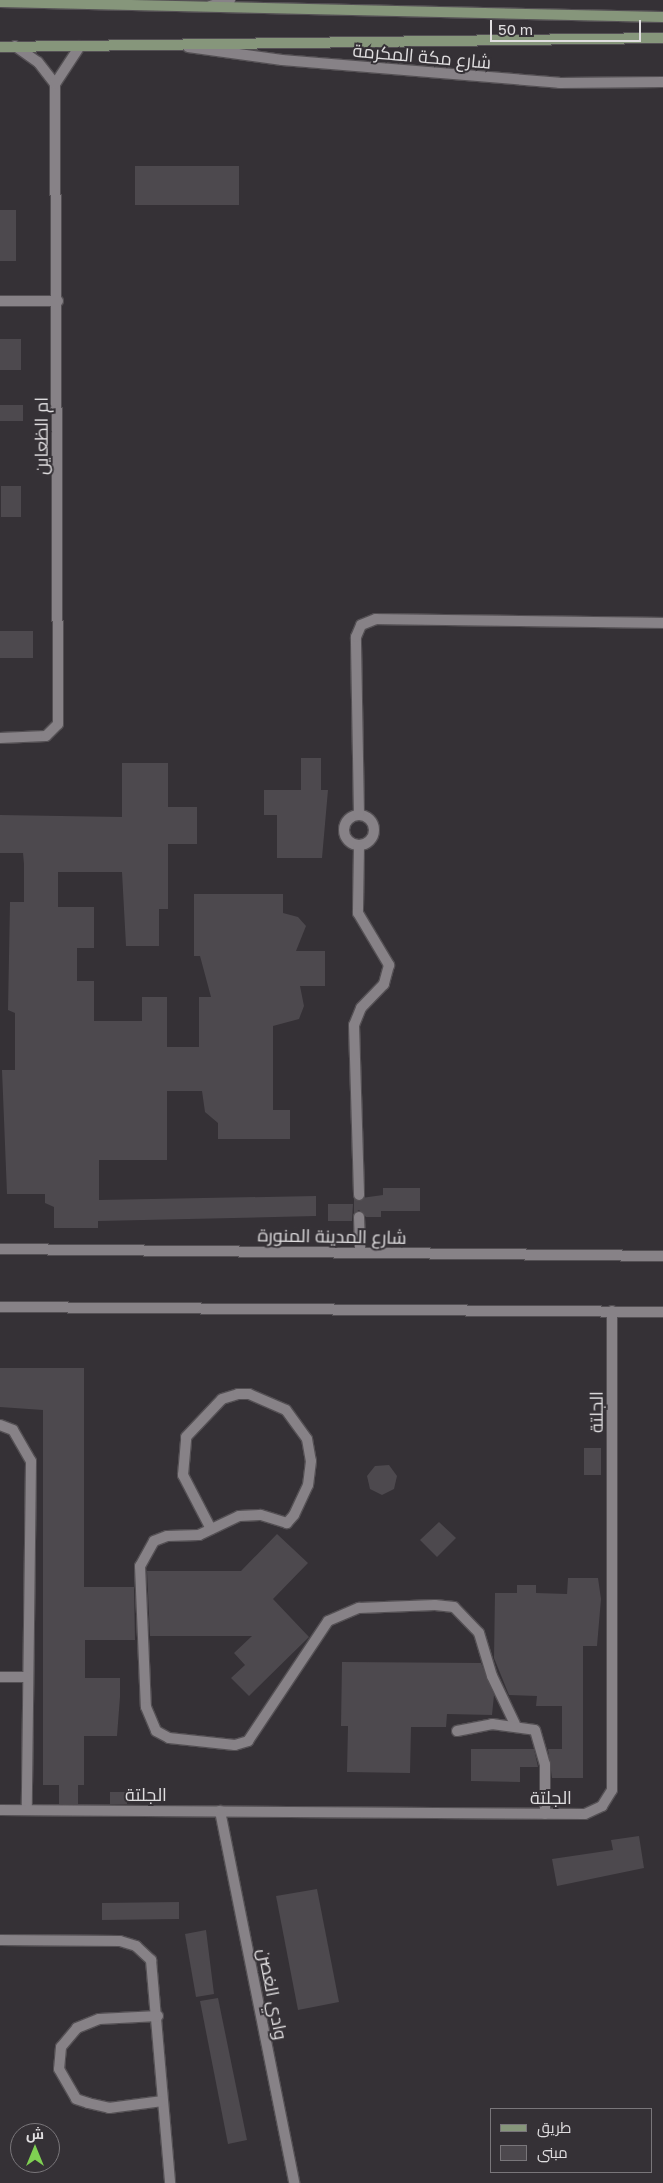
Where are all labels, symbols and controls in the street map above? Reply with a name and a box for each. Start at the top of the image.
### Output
scale bar [493,10,644,42]
text: 50 m [498,20,533,38]
street label: شارع مكة المكرمة [352,39,492,73]
street label: ام الظعاين [30,397,52,475]
street label: شارع المدينة المنورة [257,1224,407,1248]
street label: الجلتة [585,1391,607,1433]
street label: الجلتة [125,1783,167,1805]
street label: الجلتة [530,1786,572,1808]
street label: وادي الغصن [254,1947,292,2041]
legend [490,2108,653,2173]
text: طريق [537,2118,571,2136]
north arrow [10,2123,60,2173]
text: ش [26,2125,44,2142]
text: مبنى [537,2143,568,2161]

